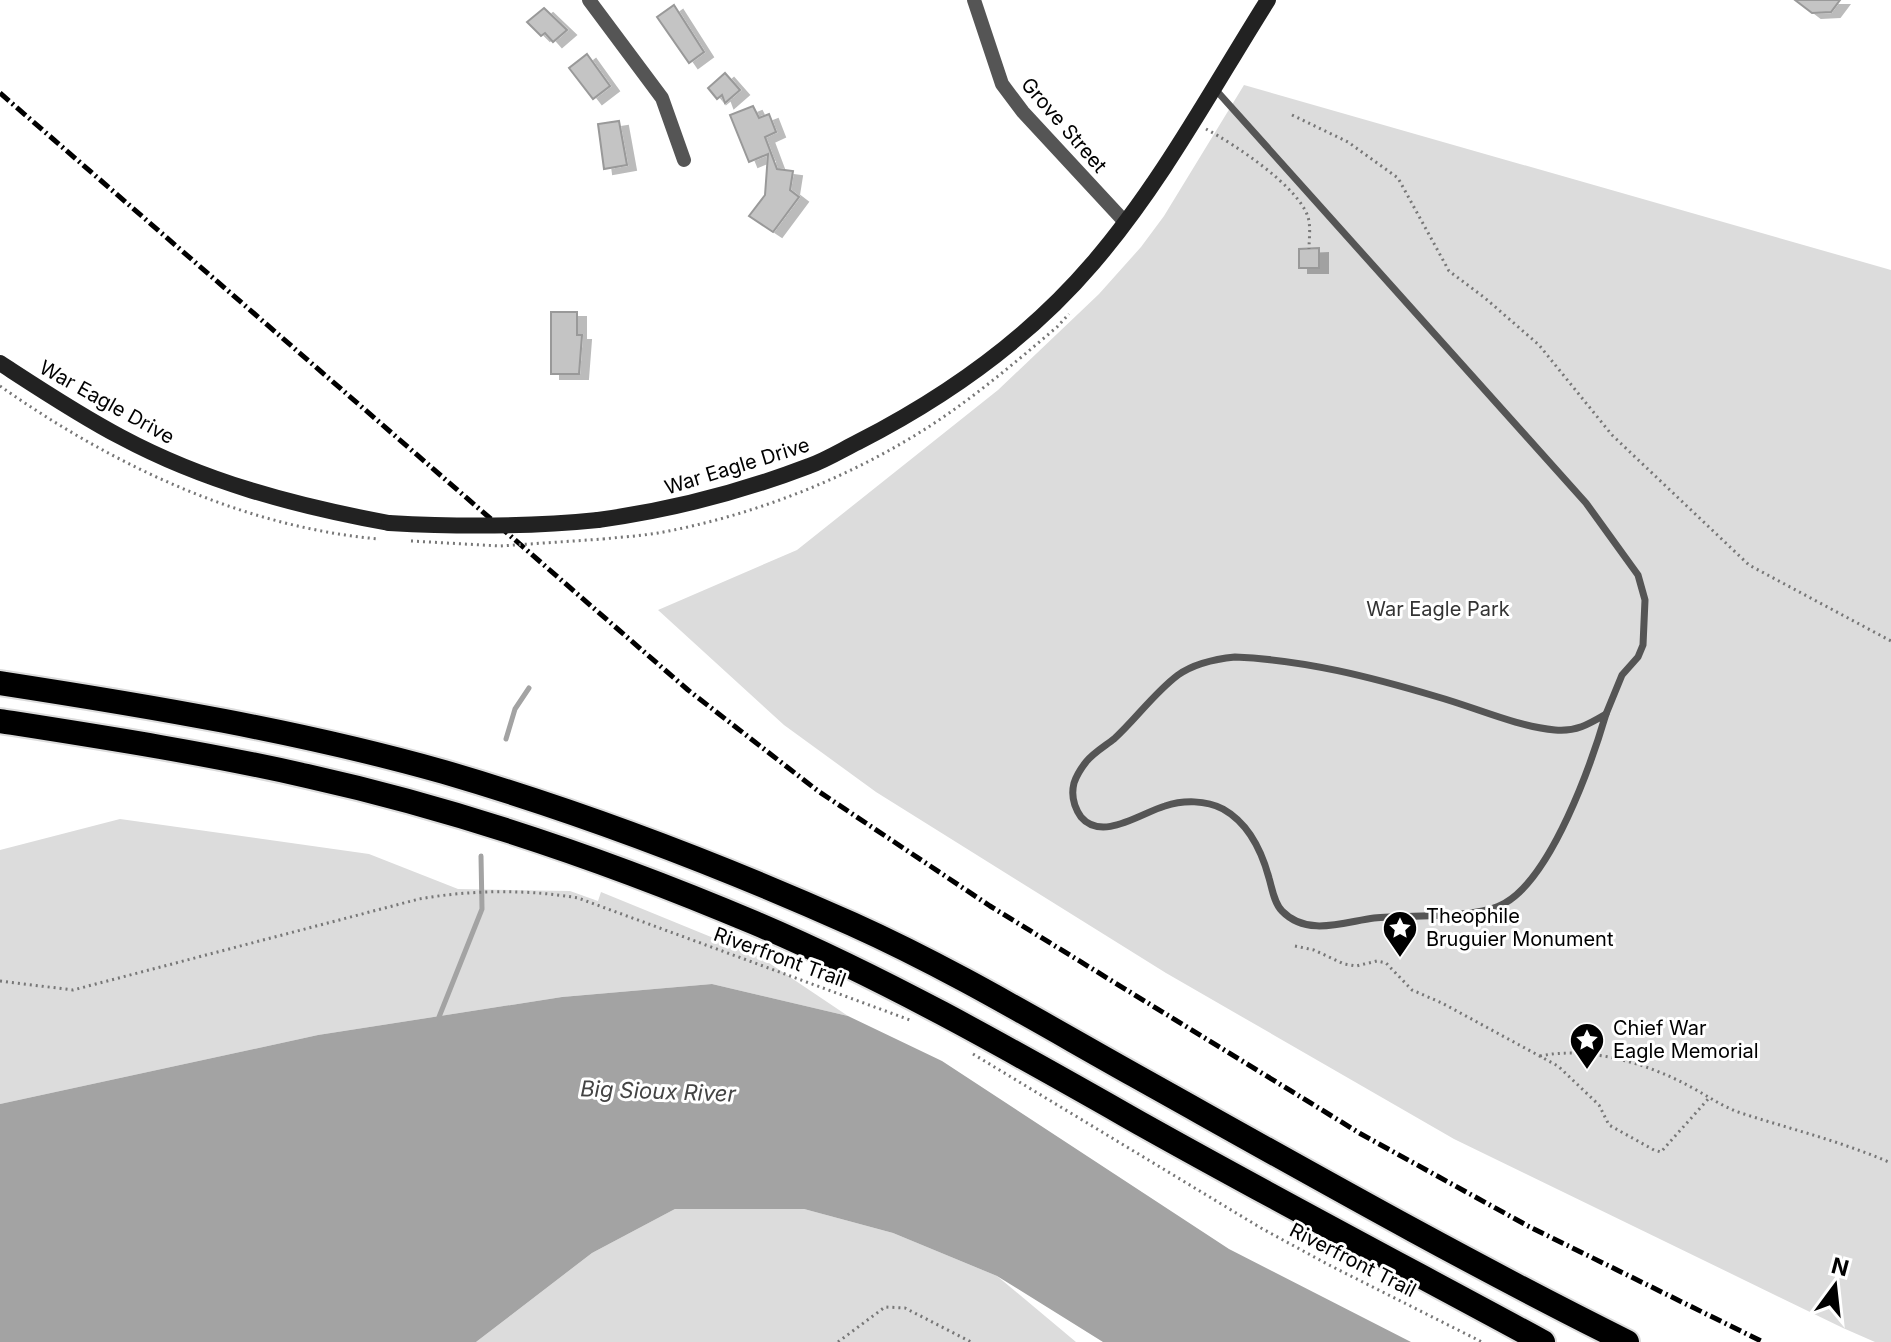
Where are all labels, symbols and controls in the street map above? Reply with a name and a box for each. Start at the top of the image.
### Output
street label: Grove Street [1016,72,1112,178]
street label: War Eagle Drive [35,355,179,449]
street label: War Eagle Drive [662,433,812,499]
park label: War Eagle Park [1366,597,1510,621]
place label: Theophile Bruguier Monument [1426,904,1614,951]
place icon: Theophile Bruguier Monument [1381,909,1419,959]
street label: Riverfront Trail [711,922,849,992]
place label: Chief War Eagle Memorial [1613,1016,1759,1063]
place icon: Chief War Eagle Memorial [1568,1021,1606,1071]
water label: Big Sioux River [580,1075,737,1107]
street label: Riverfront Trail [1286,1218,1420,1302]
north arrow [1795,1246,1875,1326]
text: N [1829,1252,1852,1281]

